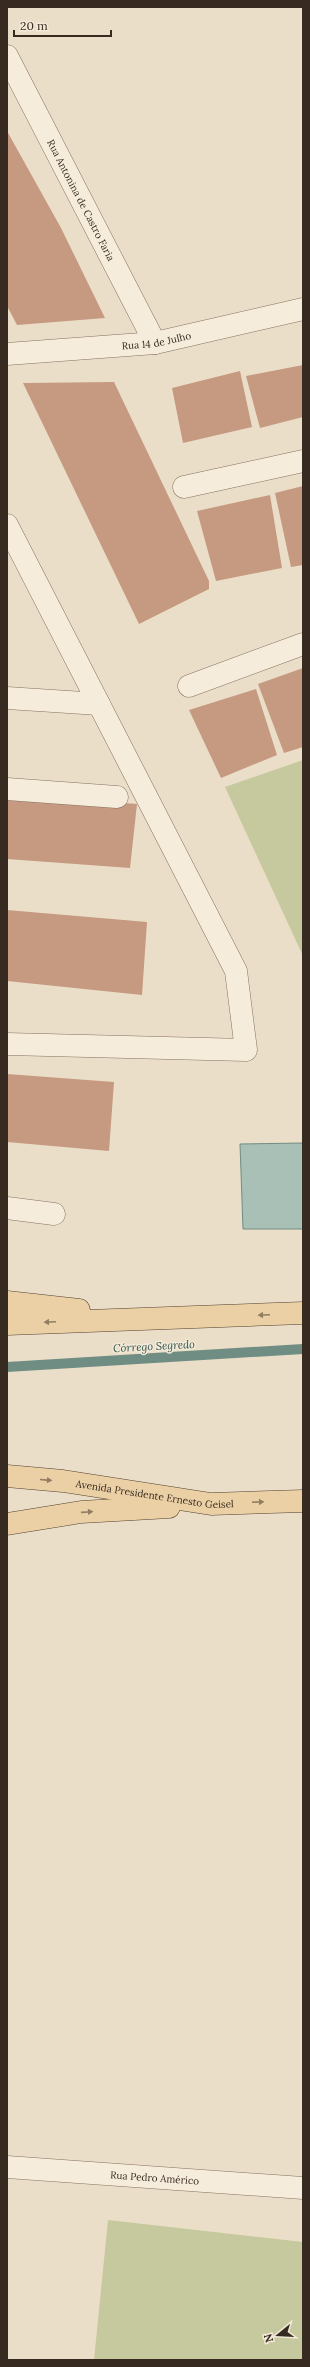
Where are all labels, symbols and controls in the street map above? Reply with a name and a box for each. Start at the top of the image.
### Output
scale bar [14,12,111,38]
text: 20 m [20,18,48,33]
street label: Rua Antonina de Castro Faria [44,137,118,263]
street label: Rua 14 de Julho [121,329,192,352]
one-way arrow [258,1311,270,1318]
one-way arrow [43,1319,56,1325]
water label: Córrego Segredo [113,1337,196,1355]
one-way arrow [40,1476,52,1483]
street label: Avenida Presidente Ernesto Geisel [74,1477,234,1511]
one-way arrow [252,1499,264,1506]
one-way arrow [81,1508,93,1515]
street label: Rua Pedro Américo [110,2168,200,2188]
north arrow [258,2315,298,2355]
text: N [260,2331,276,2344]

